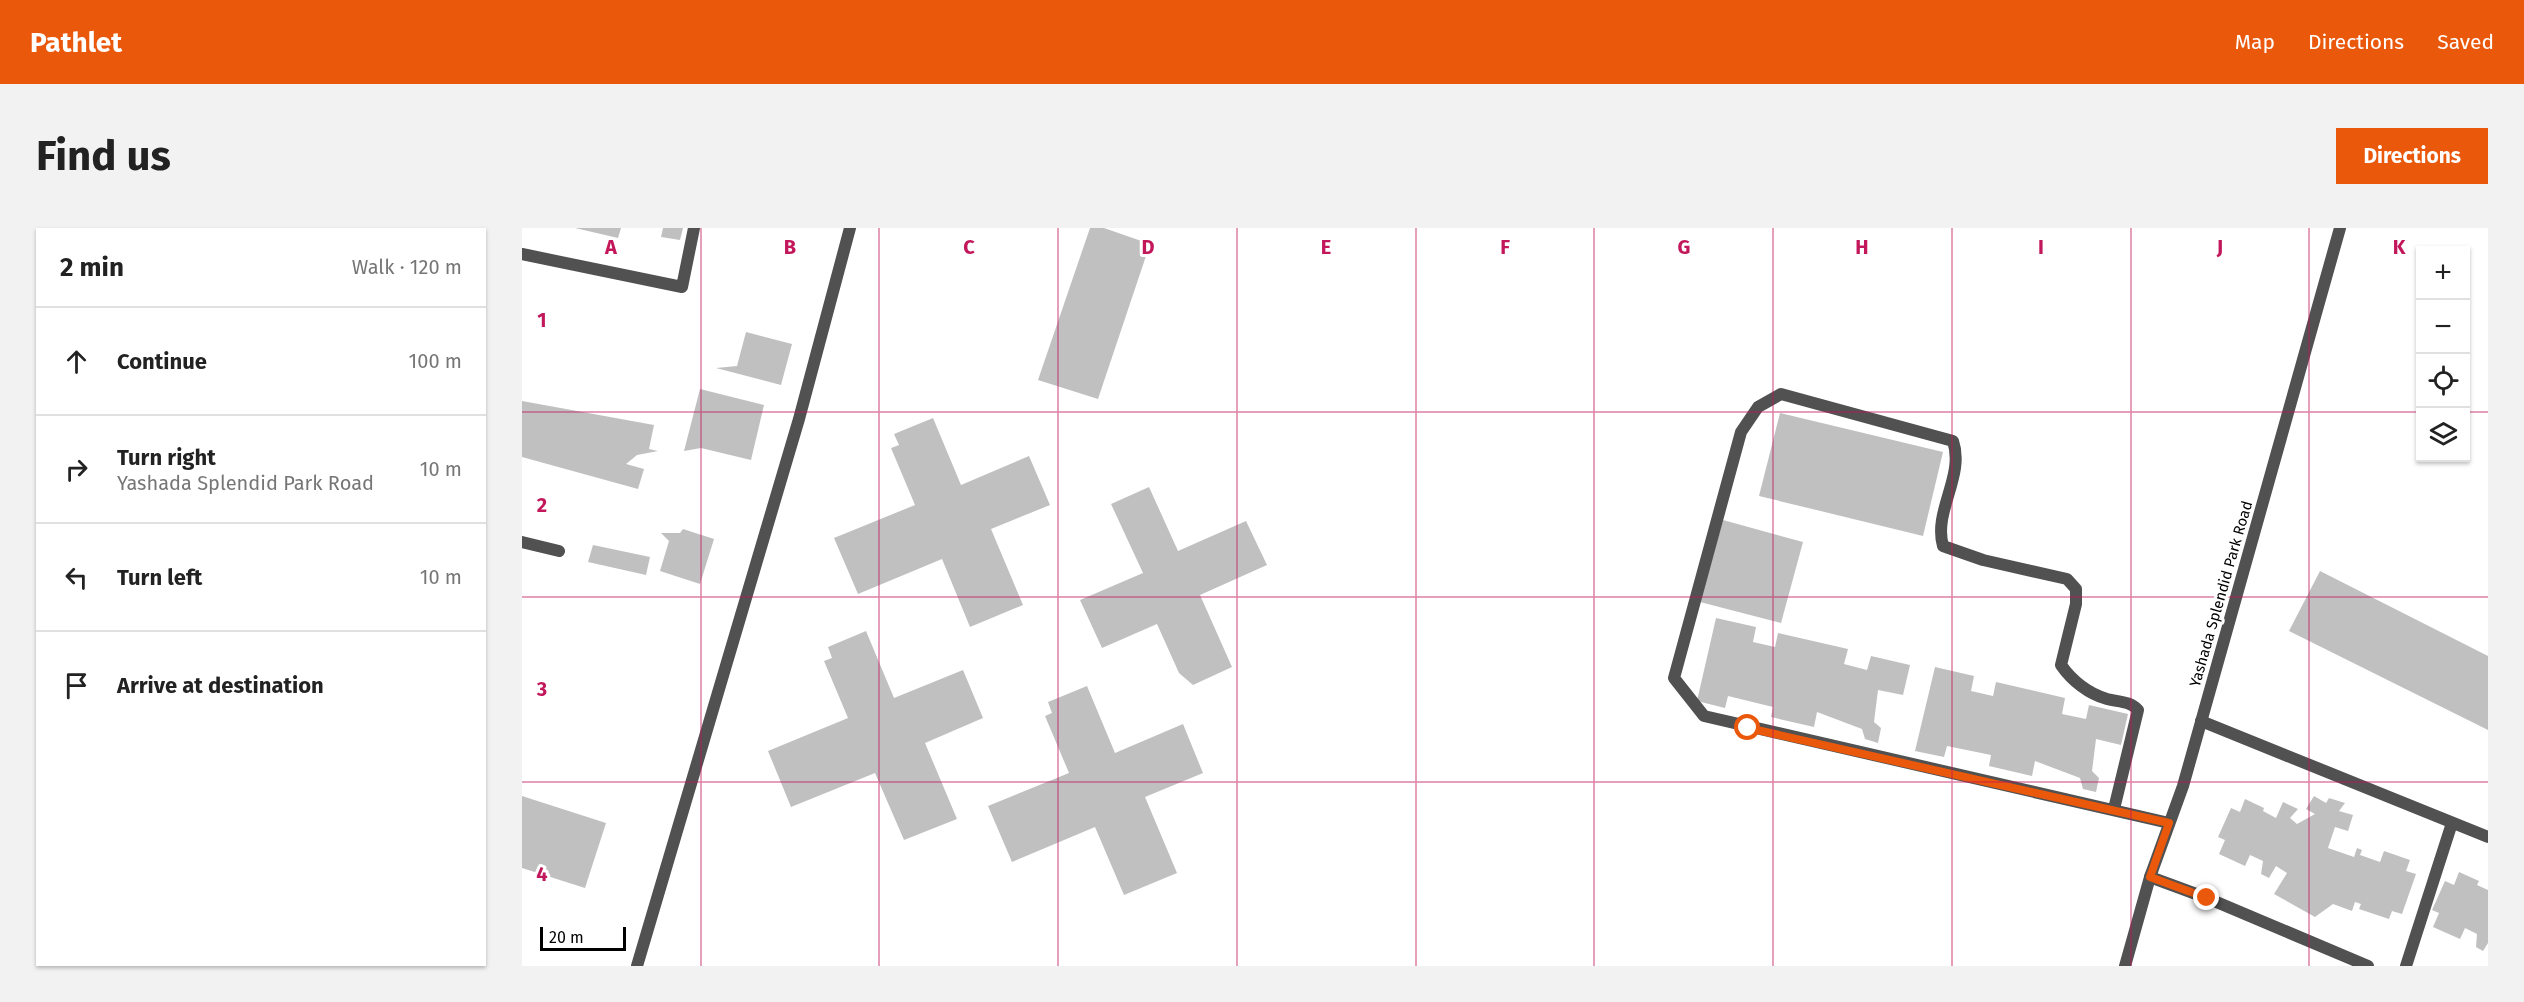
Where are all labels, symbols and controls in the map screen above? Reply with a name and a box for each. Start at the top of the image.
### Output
text: Pathlet [30,26,122,59]
text: Map [2235,29,2275,55]
text: Directions [2308,29,2404,55]
text: Saved [2437,29,2494,55]
button: Directions [2336,128,2488,184]
text: Find us [36,131,171,181]
text: A [604,235,618,259]
text: B [784,235,796,259]
text: C [963,235,975,259]
text: D [1141,235,1155,259]
text: E [1321,235,1331,259]
text: F [1500,235,1510,259]
text: G [1678,235,1690,259]
text: H [1855,235,1869,259]
text: I [2038,235,2044,259]
text: J [2216,235,2223,259]
text: K [2393,235,2406,259]
map controls [2416,246,2470,462]
button: + [2416,246,2470,300]
text: 2 min [60,252,124,283]
text: Walk · 120 m [352,255,462,279]
button: − [2416,300,2470,354]
text: 1 [537,308,547,332]
icon: ahead [60,345,93,378]
text: Continue [117,348,207,375]
text: 100 m [409,349,462,373]
button: locate [2416,354,2470,408]
button: layers [2416,408,2470,462]
text: Turn right [117,444,216,471]
icon: right [60,453,93,486]
text: 10 m [420,457,462,481]
text: Yashada Splendid Park Road [117,471,374,495]
text: 2 [537,493,547,517]
street label: Yashada Splendid Park Road [2186,499,2256,689]
icon: left [60,561,93,594]
text: Turn left [117,564,202,591]
text: 10 m [420,565,462,589]
icon: arrive [60,669,93,702]
text: Arrive at destination [117,672,324,699]
text: 3 [536,677,547,701]
route start [1734,714,1760,740]
text: 4 [536,862,548,886]
route end [2193,884,2219,910]
scale bar [540,924,626,952]
text: 20 m [549,928,584,947]

